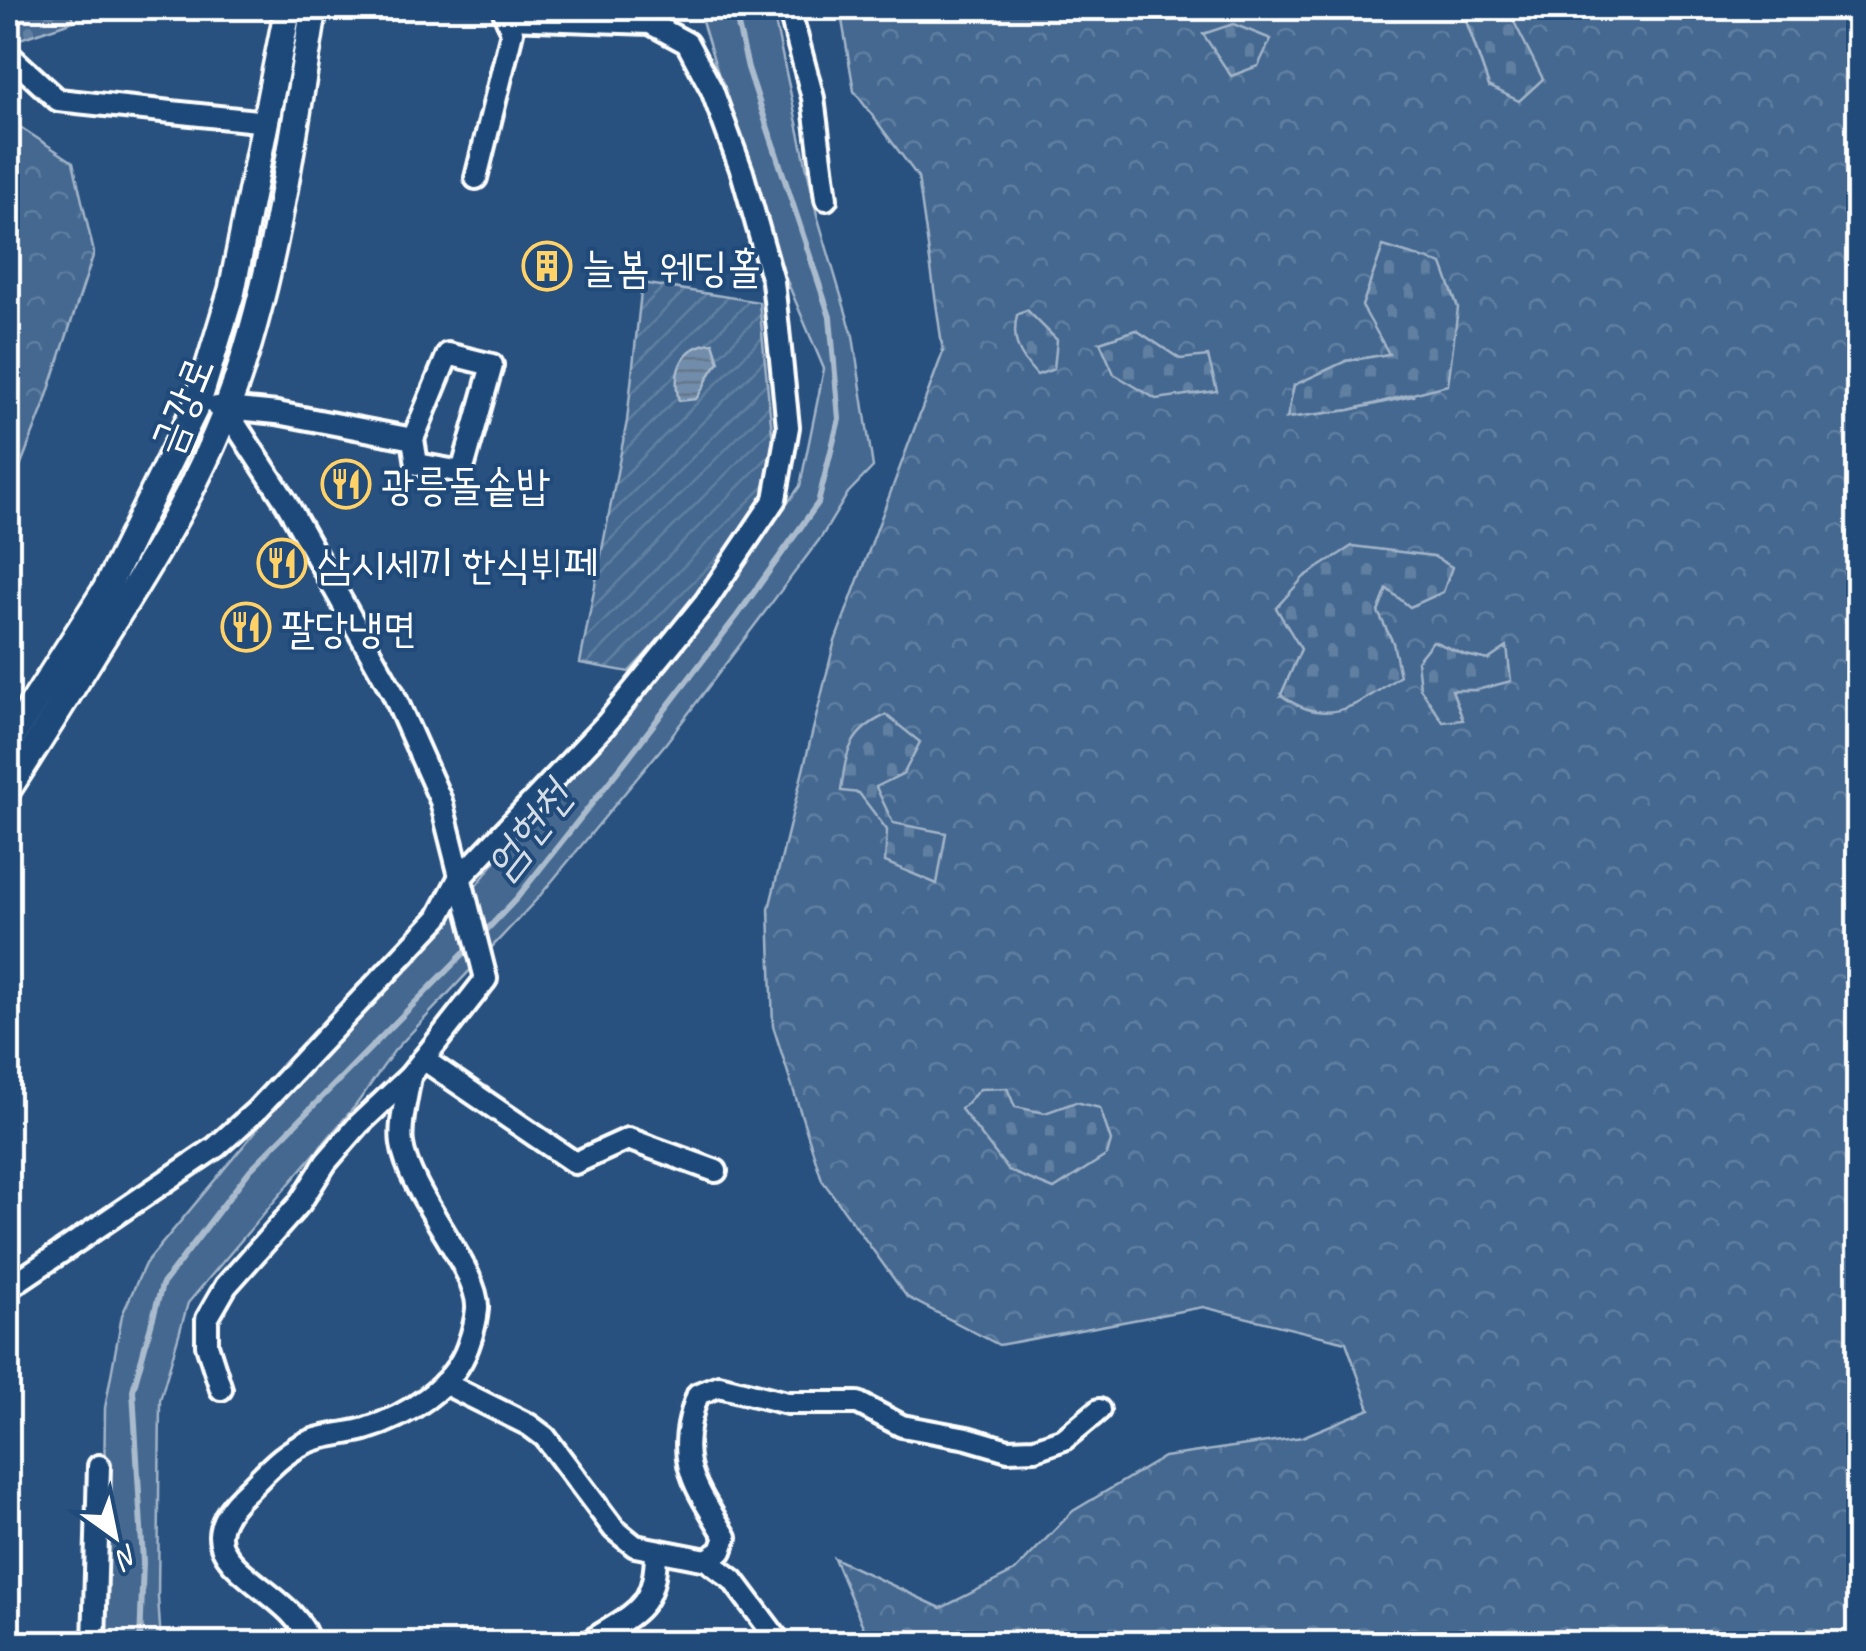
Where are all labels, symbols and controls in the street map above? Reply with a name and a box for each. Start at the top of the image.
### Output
building icon: 늘봄 웨딩홀 [521,240,573,292]
place label: 늘봄 웨딩홀 [582,241,761,294]
street label: 금강로 [139,349,226,462]
restaurant icon: 광릉돌솥밥 [320,458,372,510]
place label: 광릉돌솥밥 [381,459,550,512]
restaurant icon: 삼시세끼 한식뷔페 [256,537,308,589]
place label: 삼시세끼 한식뷔페 [317,538,598,591]
restaurant icon: 팔당냉면 [220,601,272,653]
place label: 팔당냉면 [281,602,416,655]
water label: 엄현천 [472,767,586,890]
north arrow [65,1486,165,1586]
text: N [108,1537,145,1578]

